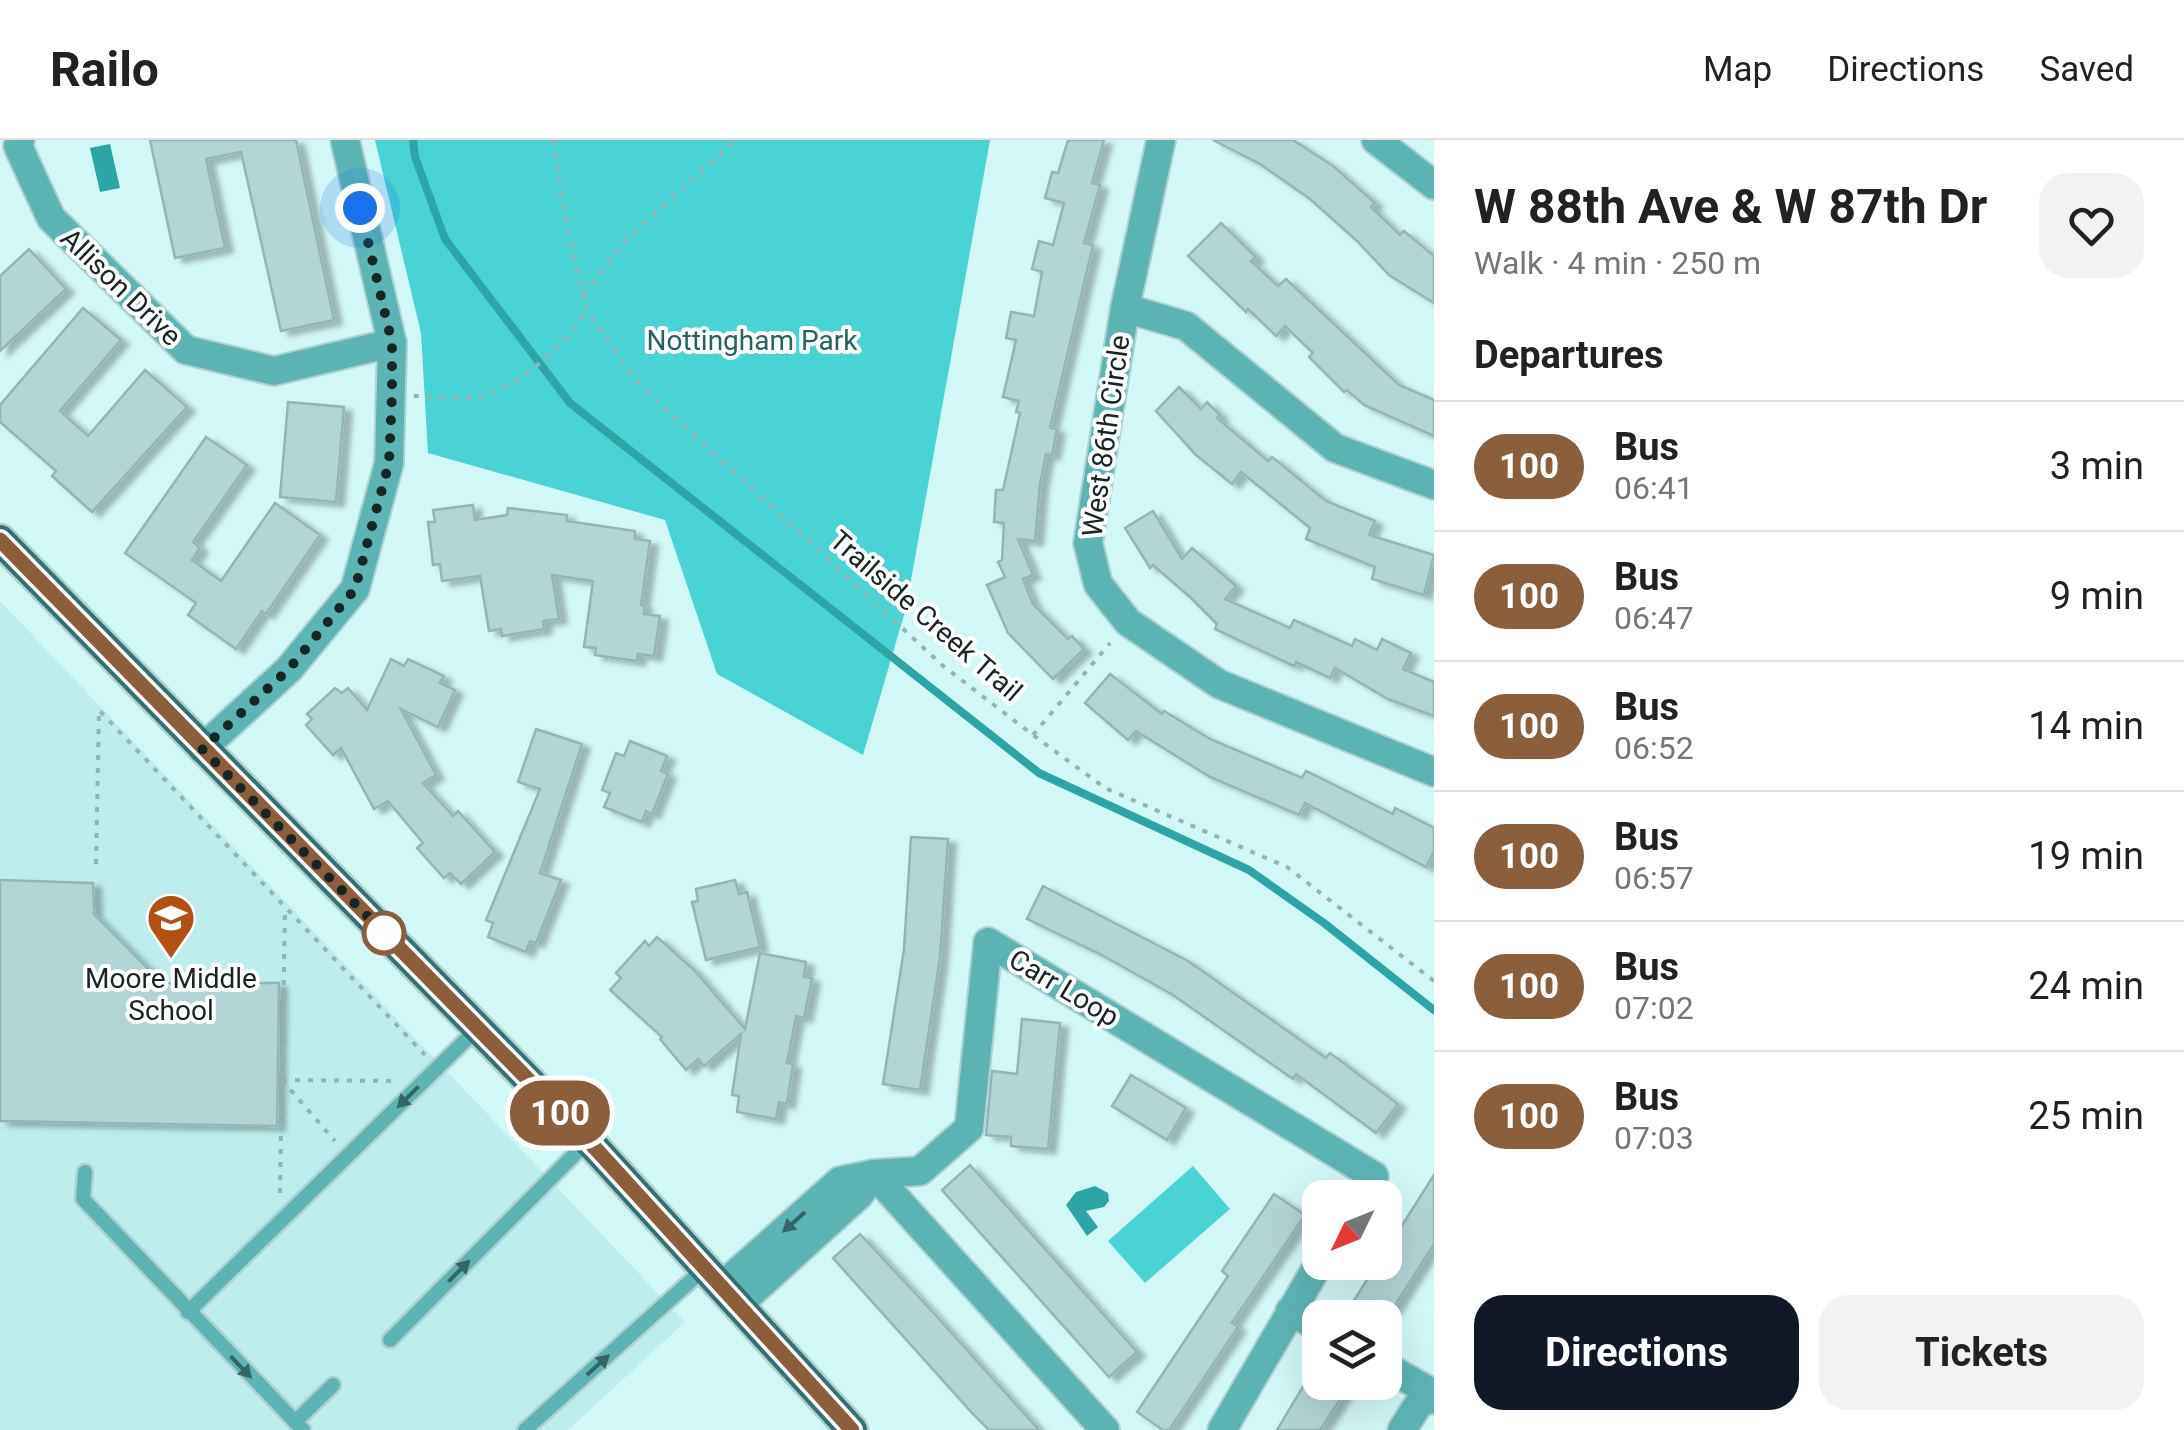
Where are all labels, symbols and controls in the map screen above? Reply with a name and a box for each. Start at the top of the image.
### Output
text: Railo [50,41,159,98]
text: Map [1703,49,1772,90]
text: Directions [1827,49,1984,90]
text: Saved [2039,49,2134,90]
button: heart [2039,173,2144,278]
text: W 88th Ave & W 87th Dr [1474,178,1987,235]
your location [335,183,385,233]
street label: Allison Drive [54,221,188,353]
text: Walk · 4 min · 250 m [1474,244,1761,282]
park label: Nottingham Park [647,324,858,357]
street label: West 86th Circle [1076,333,1136,539]
text: Departures [1474,333,1664,377]
text: Bus [1614,425,1679,469]
text: 3 min [2050,444,2144,488]
text: 100 [1499,446,1559,487]
text: 06:41 [1614,469,1694,507]
street label: Trailside Creek Trail [823,524,1029,708]
text: Bus [1614,555,1679,599]
text: 9 min [2050,574,2144,618]
text: 100 [1499,576,1559,617]
text: 06:47 [1614,599,1694,637]
text: Bus [1614,685,1679,729]
text: 14 min [2028,704,2144,748]
text: 100 [1499,706,1559,747]
text: 06:52 [1614,729,1694,767]
text: Bus [1614,815,1679,859]
text: 19 min [2028,834,2144,878]
text: 100 [1499,836,1559,877]
text: 06:57 [1614,859,1694,897]
school or university icon: Moore Middle School [145,892,197,960]
unlabelled marker [363,912,405,954]
street label: Carr Loop [1003,942,1125,1034]
text: Bus [1614,945,1679,989]
place label: Moore Middle School [85,962,257,1027]
text: 24 min [2028,964,2144,1008]
text: 100 [1499,966,1559,1007]
text: 07:02 [1614,989,1694,1027]
text: Bus [1614,1075,1679,1119]
line badge: 100 [502,1080,618,1146]
one-way arrow [396,1085,420,1108]
text: 100 [530,1093,590,1134]
text: 25 min [2028,1094,2144,1138]
text: 100 [1499,1096,1559,1137]
text: 07:03 [1614,1119,1694,1157]
north arrow [1302,1180,1402,1280]
map controls [1302,1180,1402,1400]
one-way arrow [782,1211,807,1233]
one-way arrow [447,1259,471,1283]
button: Directions [1474,1295,1799,1410]
button: Tickets [1819,1295,2144,1410]
button: layers [1302,1300,1402,1400]
one-way arrow [585,1354,610,1376]
one-way arrow [230,1355,253,1379]

